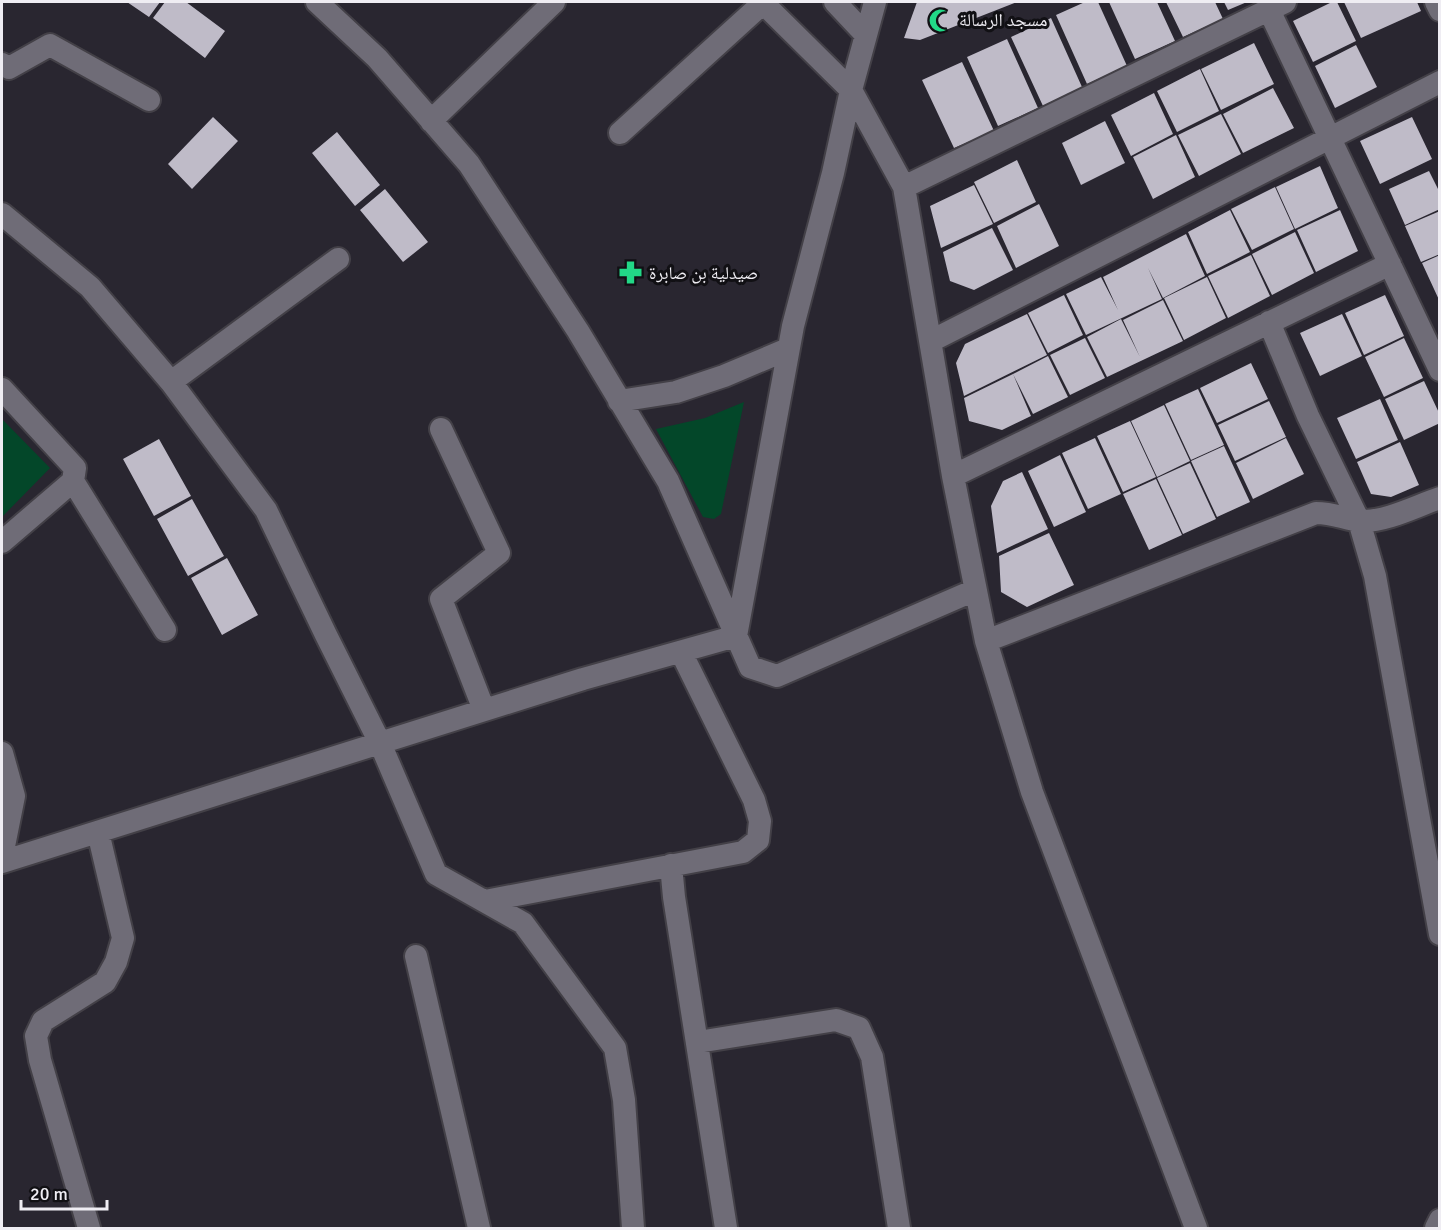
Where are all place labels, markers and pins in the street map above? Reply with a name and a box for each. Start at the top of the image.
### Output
mosque icon: مسجد الرسالة [928,7,954,33]
place label: مسجد الرسالة [959,9,1047,31]
pharmacy icon: صيدلية بن صابرة [618,260,644,286]
place label: صيدلية بن صابرة [649,262,758,284]

